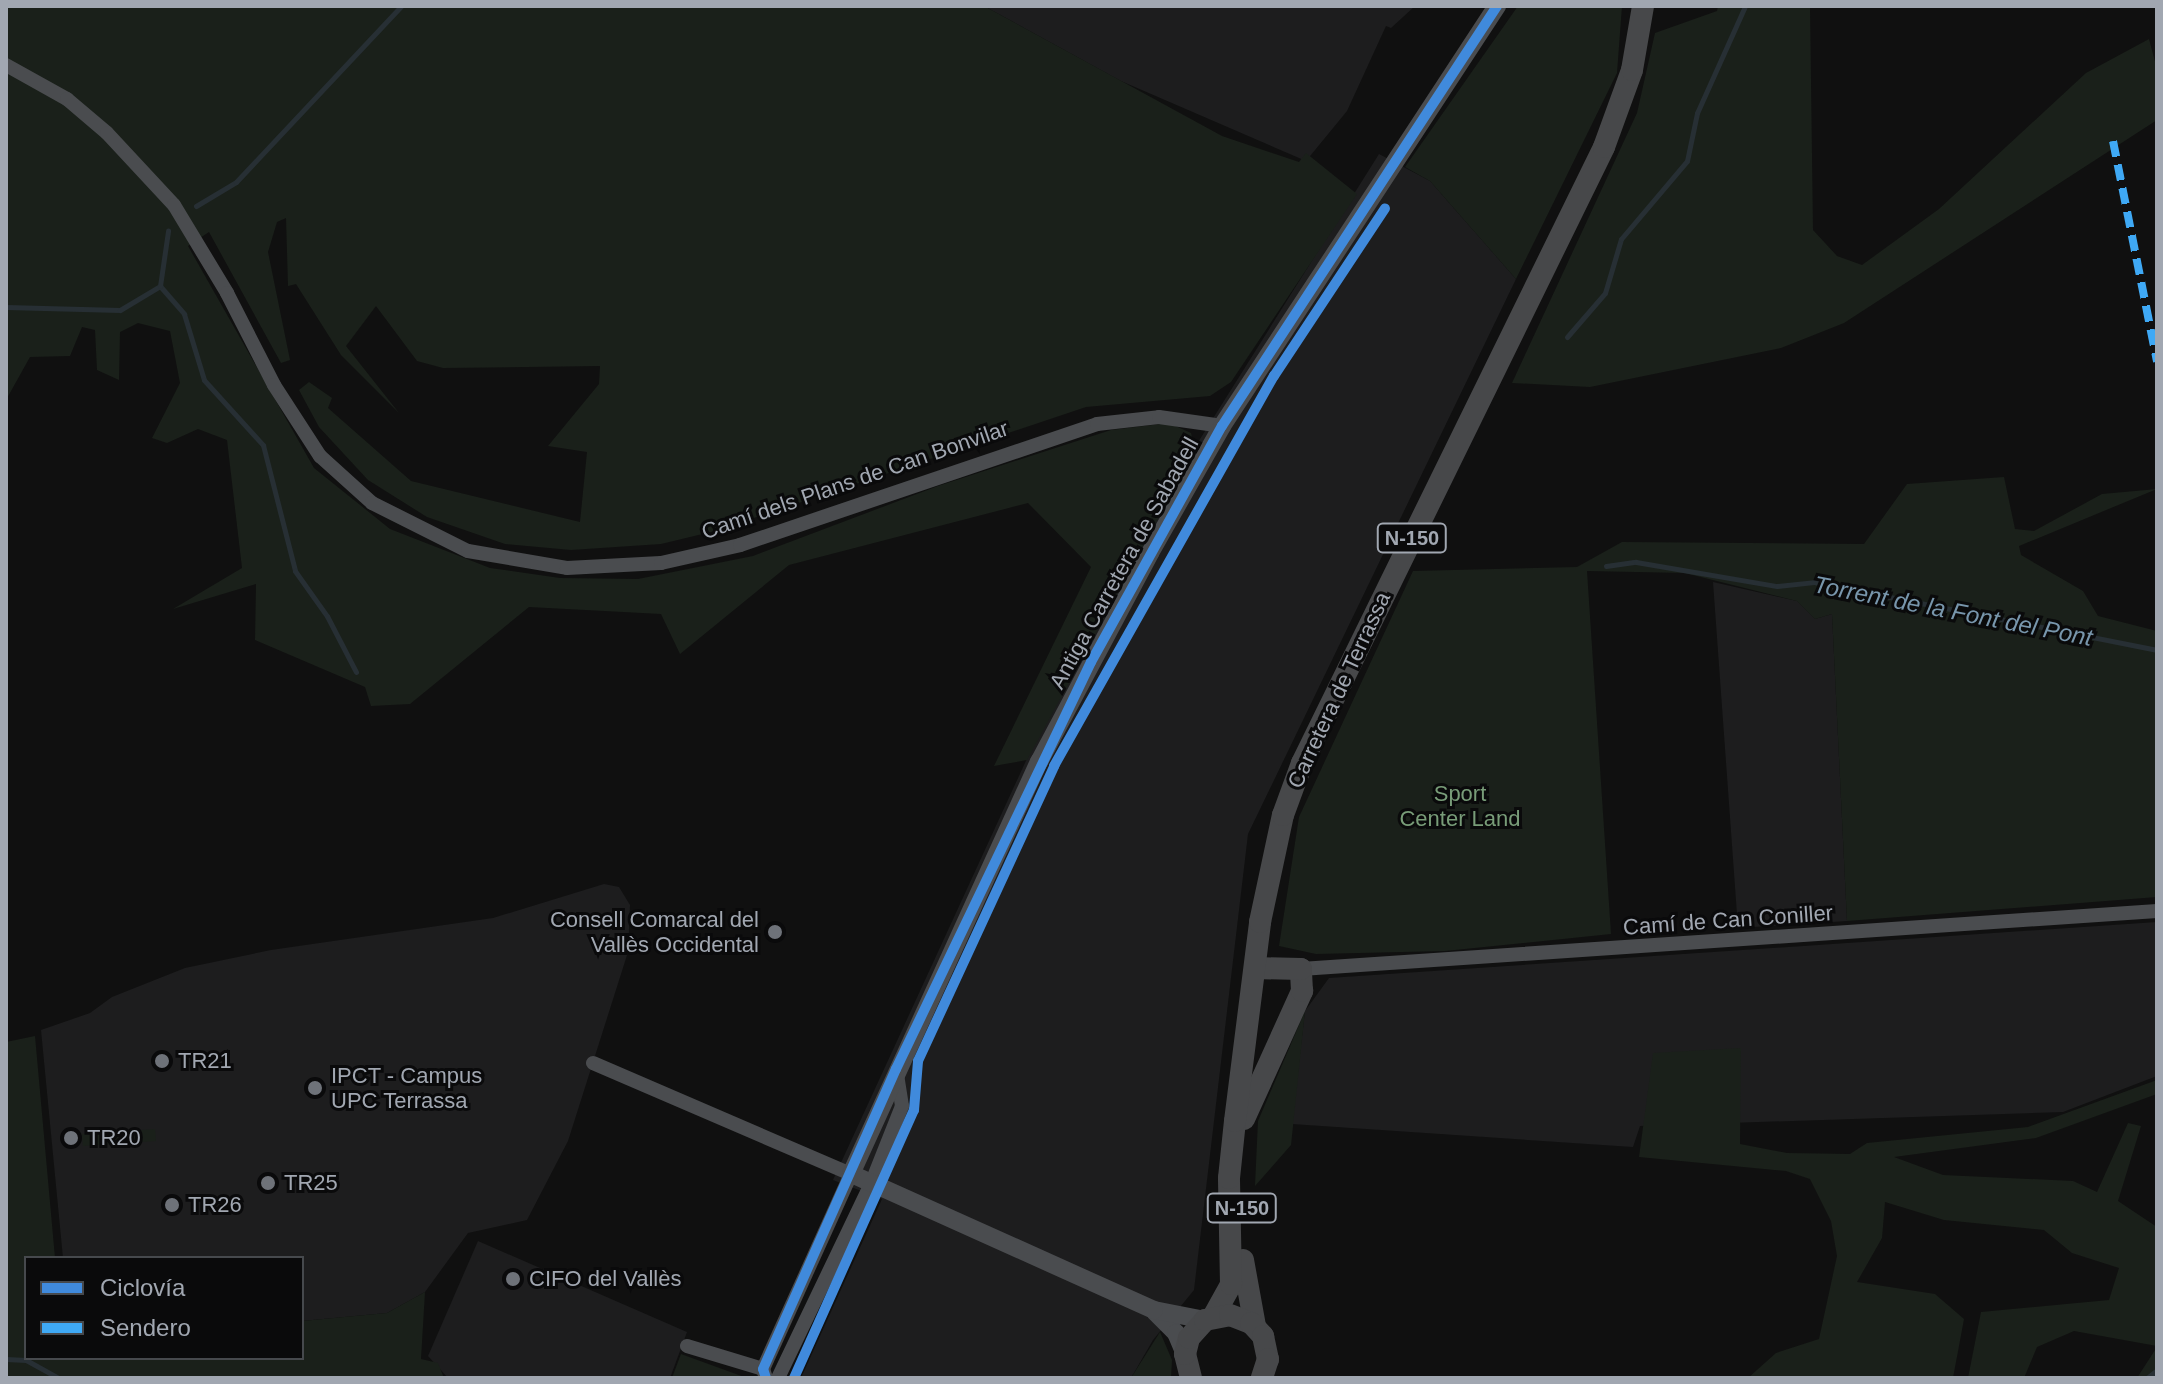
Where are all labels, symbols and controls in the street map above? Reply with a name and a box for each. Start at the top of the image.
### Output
street label: Camí dels Plans de Can Bonvilar [698,415,1012,545]
street label: Antiga Carretera de Sabadell [1044,433,1204,693]
road number: N-150 [1376,522,1448,554]
water label: Torrent de la Font del Pont [1811,570,2095,652]
street label: Carretera de Terrassa [1282,587,1396,793]
park label: Sport Center Land [1399,780,1521,832]
street label: Camí de Can Coniller [1622,899,1834,941]
place label: Consell Comarcal del Vallès Occidental [550,906,759,958]
marker: Consell Comarcal del Vallès Occidental [766,923,784,941]
place label: TR21 [178,1048,232,1074]
marker: TR21 [153,1052,171,1070]
place label: IPCT - Campus UPC Terrassa [331,1062,483,1114]
marker: IPCT - Campus UPC Terrassa [306,1079,324,1097]
place label: TR20 [87,1125,141,1151]
marker: TR20 [62,1129,80,1147]
place label: TR25 [284,1170,338,1196]
marker: TR25 [259,1174,277,1192]
place label: TR26 [188,1192,242,1218]
road number: N-150 [1206,1192,1278,1224]
marker: TR26 [163,1196,181,1214]
legend [24,1256,304,1360]
place label: CIFO del Vallès [529,1266,681,1292]
marker: CIFO del Vallès [504,1270,522,1288]
text: Ciclovía [100,1274,185,1301]
text: Sendero [100,1314,191,1341]

